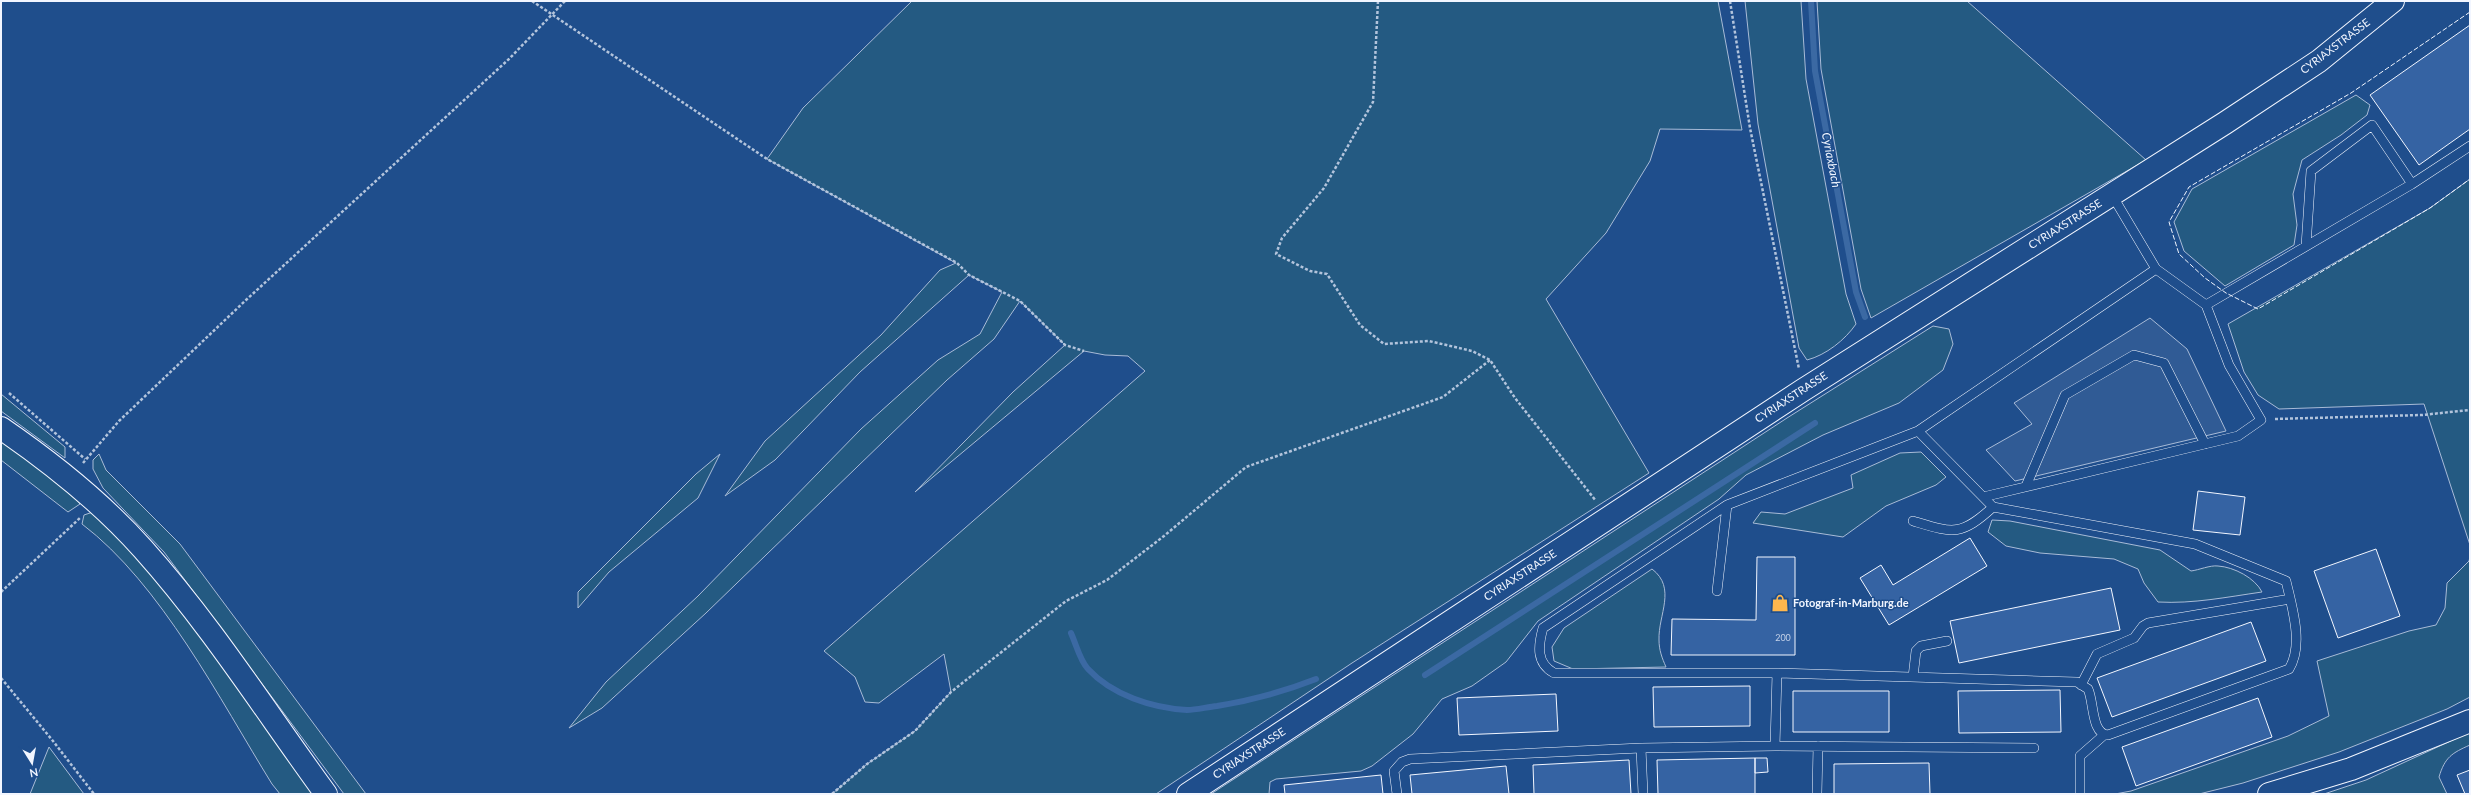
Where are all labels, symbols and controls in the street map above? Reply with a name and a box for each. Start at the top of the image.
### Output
street label: CYRIAXSTRASSE [2297,15,2372,76]
water label: Cyriaxbach [1819,131,1844,189]
street label: CYRIAXSTRASSE [2026,196,2104,251]
street label: CYRIAXSTRASSE [1752,368,1829,425]
street label: CYRIAXSTRASSE [1481,546,1558,603]
shop icon: Fotograf-in-Marburg.de [1770,593,1790,613]
place label: Fotograf-in-Marburg.de [1793,596,1909,609]
house number: 200 [1775,632,1791,643]
street label: CYRIAXSTRASSE [1210,724,1287,781]
north arrow [12,743,52,783]
text: N [29,766,39,780]

